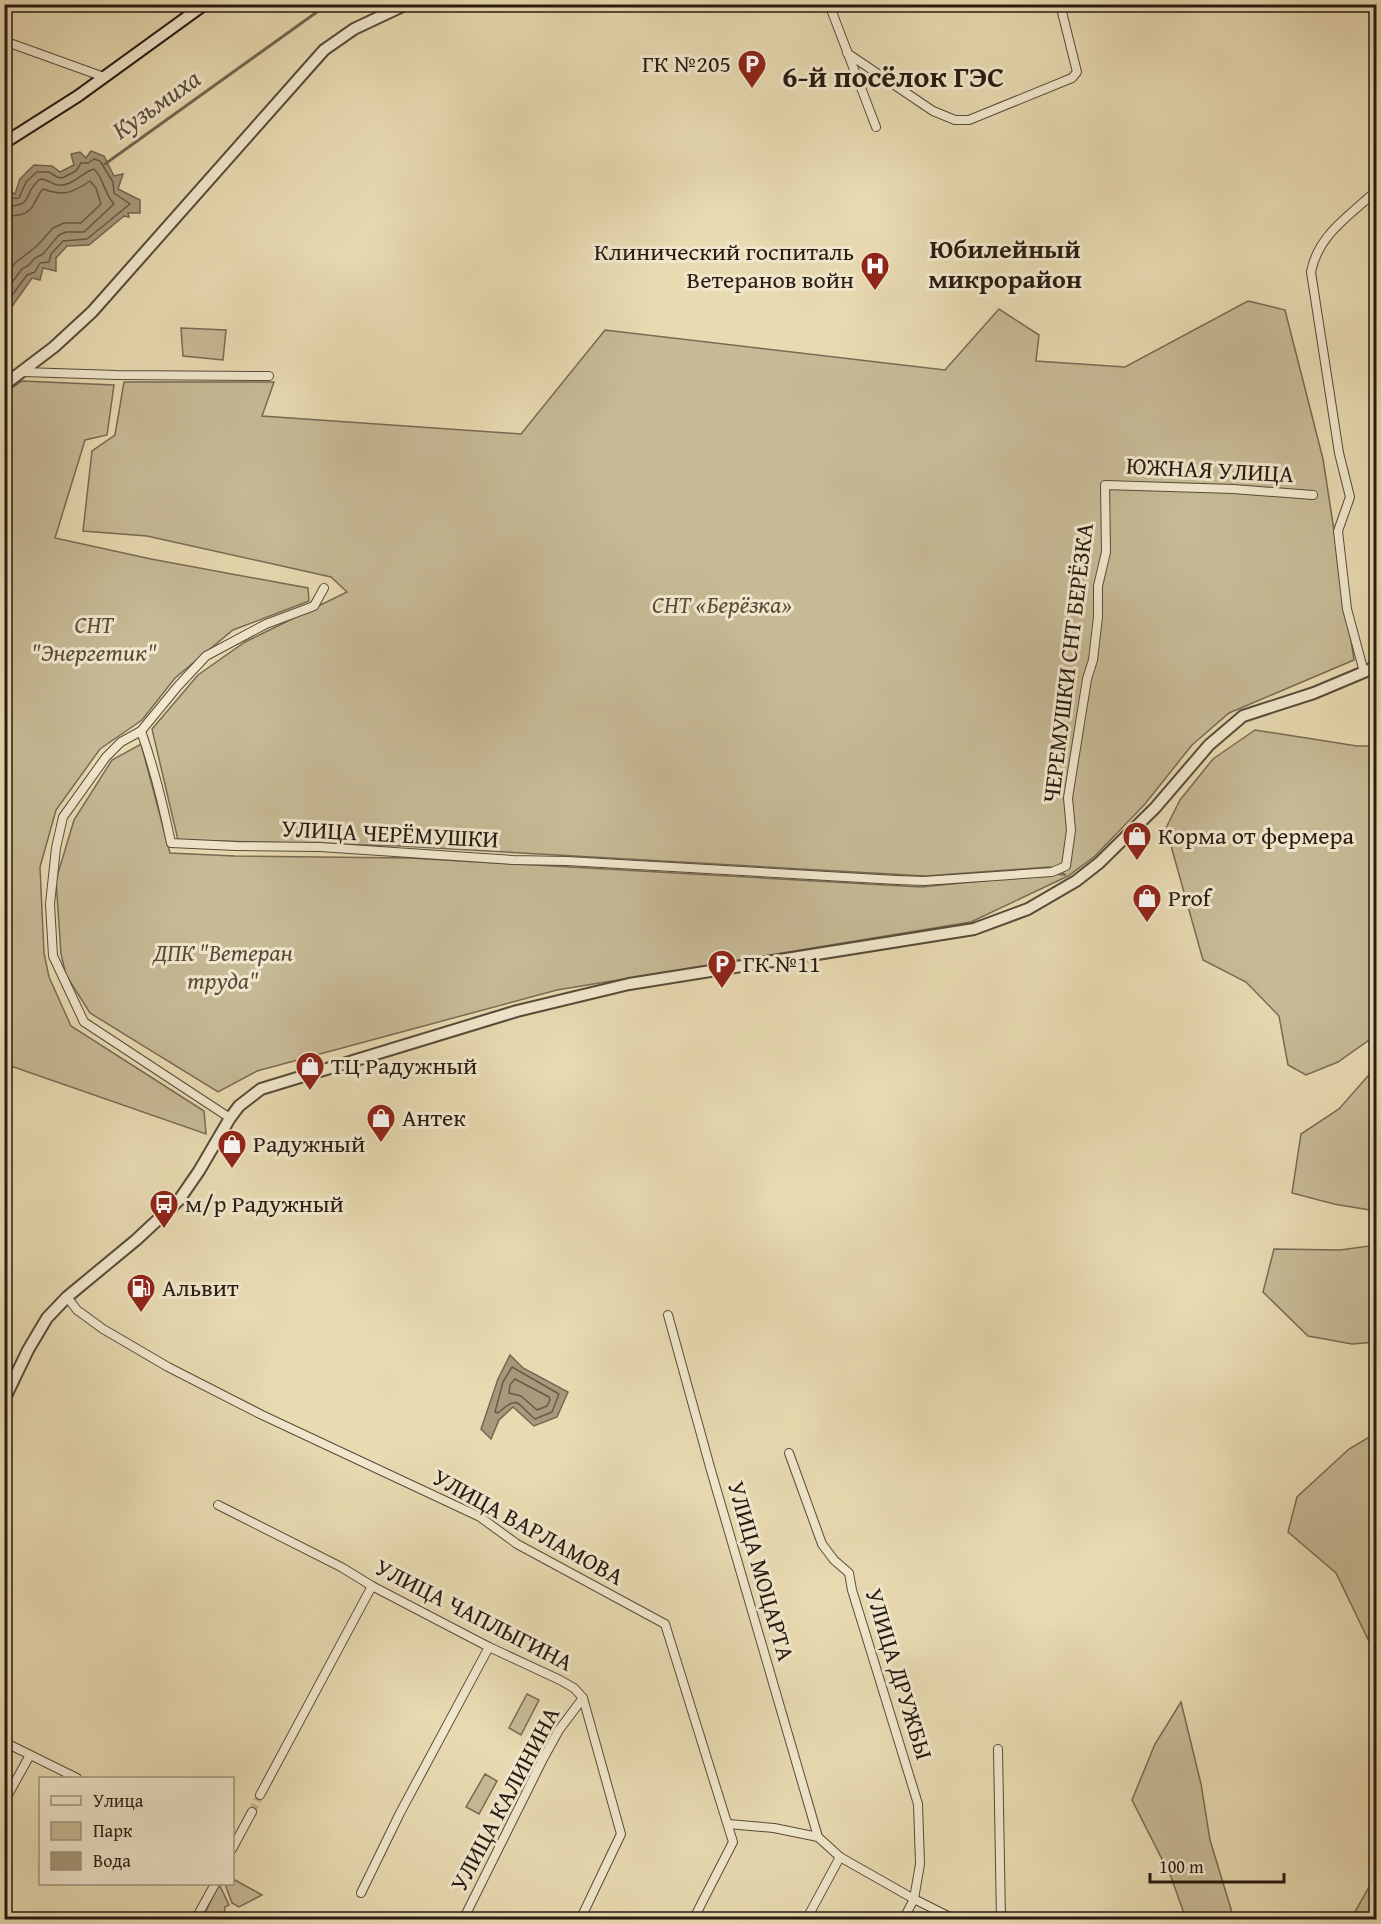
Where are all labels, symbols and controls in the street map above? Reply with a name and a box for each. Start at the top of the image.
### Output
place label: ГК №205 [642,46,731,81]
parking icon: ГК №205 [736,48,768,90]
district label: 6-й посёлок ГЭС [782,54,1004,98]
water label: Кузьмиха [103,59,208,148]
district label: Юбилейный микрорайон [928,229,1082,298]
place label: Клинический госпиталь Ветеранов войн [594,234,854,297]
hospital icon: Клинический госпиталь Ветеранов войн [859,250,891,292]
street label: ЮЖНАЯ УЛИЦА [1125,448,1295,491]
street label: ЧЕРЕМУШКИ СНТ БЕРЁЗКА [1033,521,1102,805]
park label: СНТ «Берёзка» [652,587,792,622]
park label: СНТ "Энергетик" [31,607,157,670]
street label: УЛИЦА ЧЕРЁМУШКИ [280,810,500,857]
place label: Корма от фермера [1158,818,1355,853]
shop icon: Корма от фермера [1121,820,1153,862]
place label: Prof [1168,880,1213,915]
shop icon: Prof [1131,882,1163,924]
park label: ДПК "Ветеран труда" [151,935,293,998]
place label: ГК №11 [743,946,820,981]
parking icon: ГК №11 [706,948,738,990]
place label: ТЦ Радужный [331,1048,477,1083]
shop icon: ТЦ Радужный [294,1050,326,1092]
place label: Антек [402,1100,466,1135]
shop icon: Антек [365,1102,397,1144]
place label: Радужный [253,1126,365,1161]
shop icon: Радужный [216,1128,248,1170]
place label: м/р Радужный [185,1186,344,1221]
bus stop icon: м/р Радужный [148,1188,180,1230]
place label: Альвит [162,1270,239,1305]
fuel station icon: Альвит [125,1272,157,1314]
street label: УЛИЦА ВАРЛАМОВА [426,1459,631,1594]
street label: УЛИЦА МОЦАРТА [719,1477,804,1665]
street label: УЛИЦА ЧАПЛЫГИНА [369,1549,580,1680]
street label: УЛИЦА ДРУЖБЫ [857,1584,942,1764]
street label: УЛИЦА КАЛИНИНА [441,1700,568,1897]
legend [39,1777,234,1885]
text: Улица [93,1787,144,1814]
text: Парк [93,1817,133,1844]
scale bar [1150,1846,1284,1884]
text: Вода [93,1847,131,1874]
text: 100 m [1159,1853,1204,1880]

